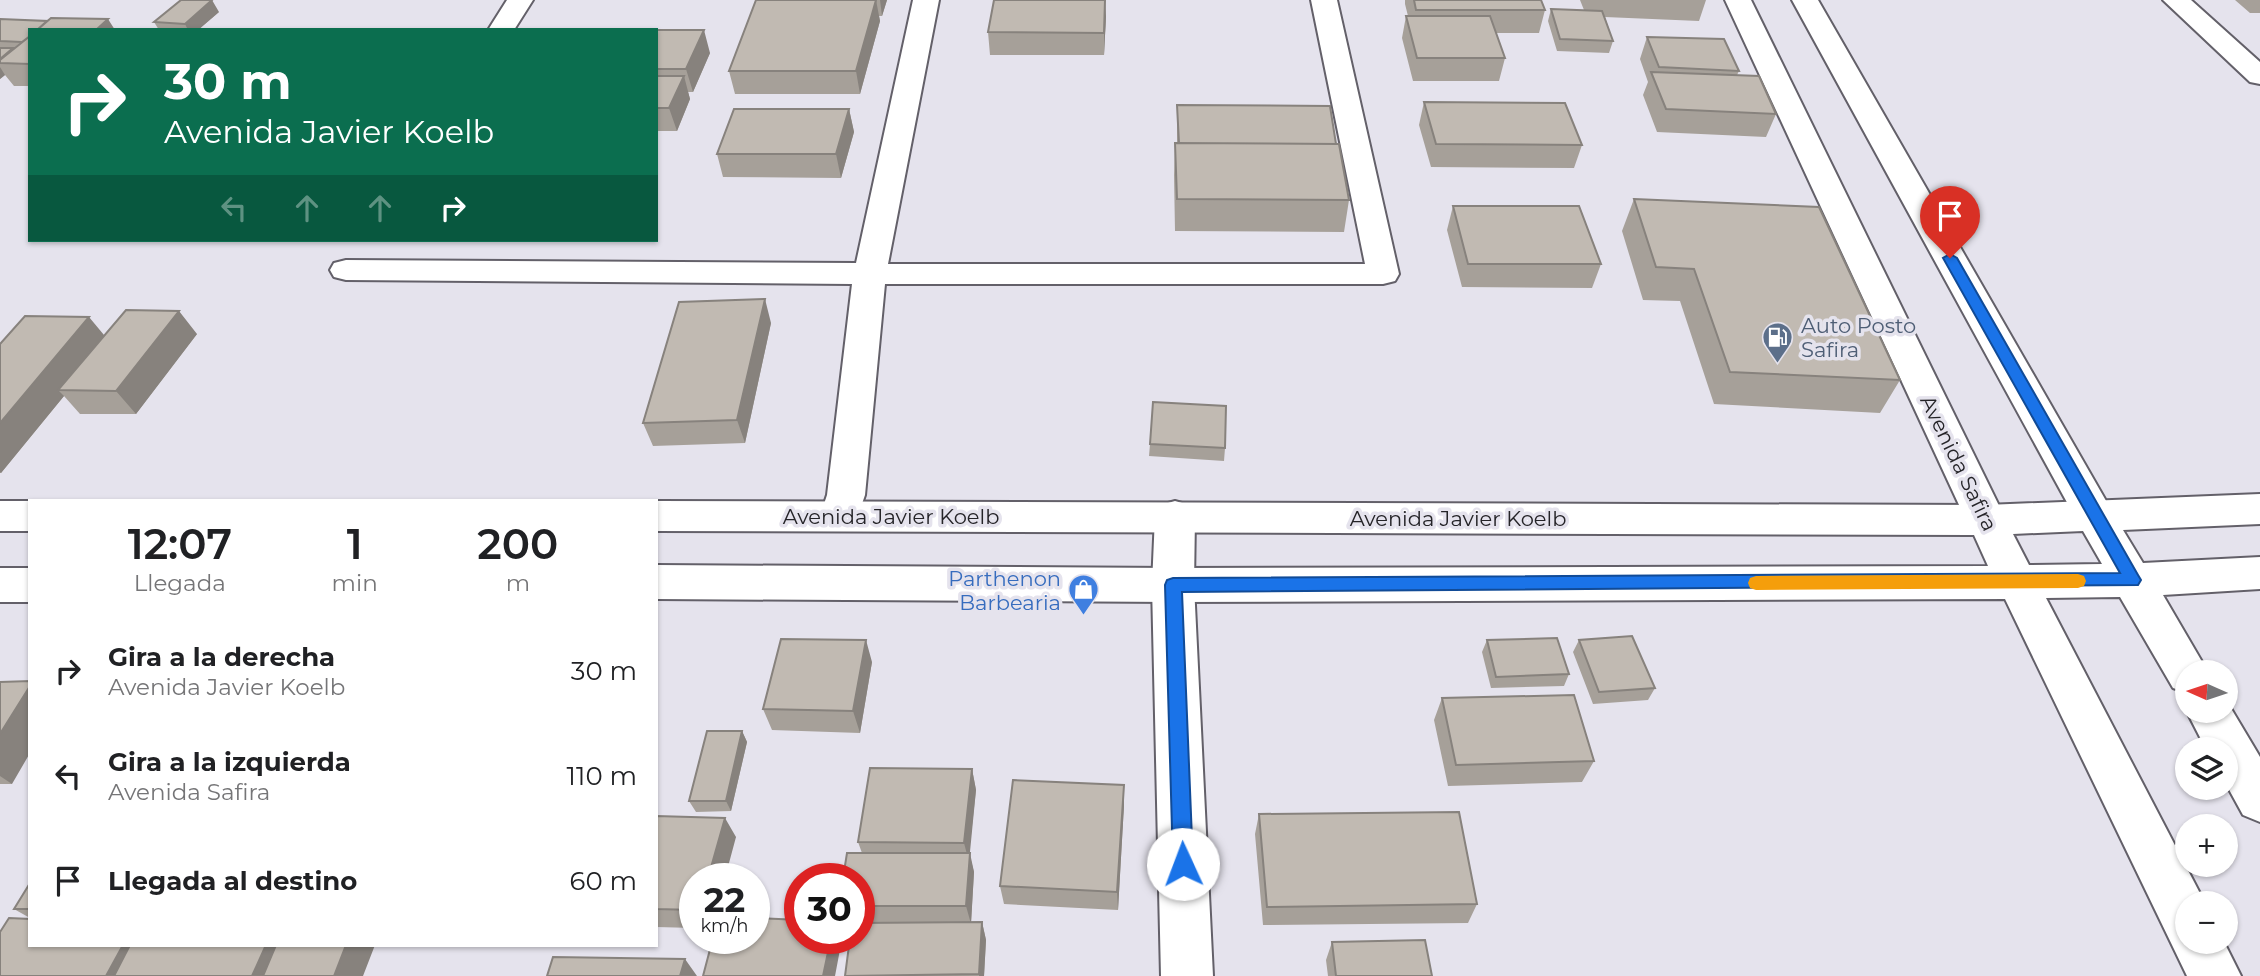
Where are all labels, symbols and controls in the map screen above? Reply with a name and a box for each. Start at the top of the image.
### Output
text: 30 m [164,52,292,111]
icon: right [49,56,140,147]
text: Avenida Javier Koelb [164,112,494,151]
pin [1920,186,1980,258]
icon: left [215,189,253,227]
icon: ahead [288,189,326,227]
icon: ahead [361,189,399,227]
icon: right [434,189,472,227]
icon: arrive [1931,197,1969,235]
place label: Auto Posto Safira [1801,313,1916,362]
fuel station icon: Auto Posto Safira [1761,320,1795,364]
street label: Avenida Safira [1915,391,2003,535]
street label: Avenida Javier Koelb [783,504,999,529]
street label: Avenida Javier Koelb [1350,506,1566,531]
text: 12:07 [128,518,232,570]
text: 1 [347,518,363,570]
text: 200 [477,518,558,570]
place label: Parthenon Barbearia [948,566,1061,615]
text: Llegada [134,569,226,597]
text: min [332,569,378,597]
text: m [506,569,530,597]
shop icon: Parthenon Barbearia [1067,573,1101,617]
text: Gira a la derecha [108,641,335,673]
icon: right [49,652,87,690]
text: 30 m [571,655,637,687]
north arrow [2175,660,2238,723]
map controls [2175,660,2238,954]
text: Avenida Javier Koelb [108,673,345,701]
button: layers [2175,737,2238,800]
text: Gira a la izquierda [108,746,351,778]
icon: left [49,757,87,795]
text: 110 m [567,760,637,792]
text: Avenida Safira [108,778,270,806]
button: + [2175,814,2238,877]
position arrow [1146,827,1220,901]
icon: arrive [49,862,87,900]
speed limit sign: 30 [784,863,875,954]
text: Llegada al destino [108,865,357,897]
text: 60 m [570,865,637,897]
text: 22 [704,878,745,921]
button: − [2175,891,2238,954]
text: km/h [700,915,749,937]

